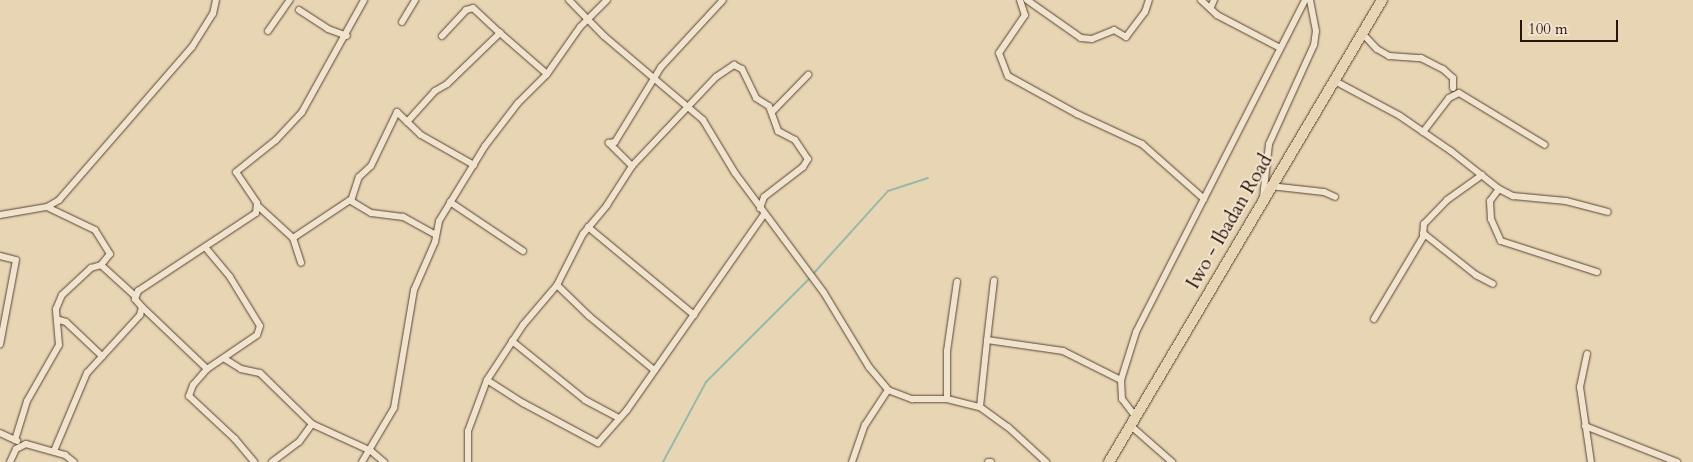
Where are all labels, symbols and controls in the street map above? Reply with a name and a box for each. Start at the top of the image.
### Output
scale bar [1523,10,1620,42]
text: 100 m [1528,19,1568,39]
street label: Iwo - Ibadan Road [1182,151,1278,293]

